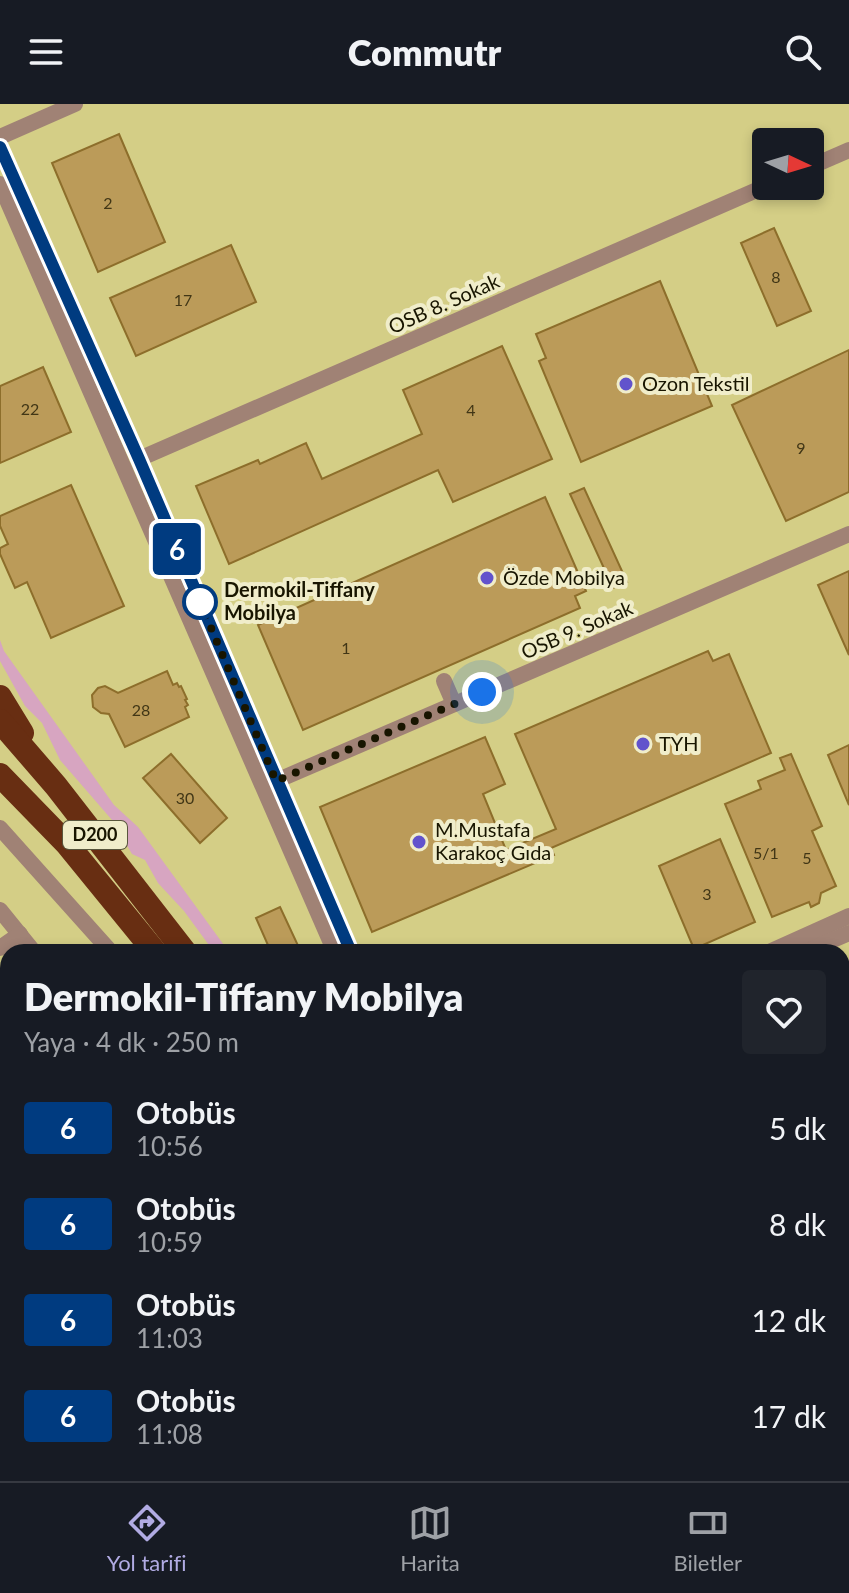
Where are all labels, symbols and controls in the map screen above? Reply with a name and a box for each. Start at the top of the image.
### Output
icon: menu [24,30,68,74]
text: Commutr [348,30,501,74]
icon: search [781,30,825,74]
north arrow [752,128,824,200]
map controls [752,128,824,200]
house number: 2 [103,193,113,212]
house number: 8 [771,267,781,286]
street label: OSB 8. Sokak [384,268,503,338]
house number: 17 [174,290,192,309]
place label: Ozon Tekstil [642,371,749,395]
marker: Ozon Tekstil [617,375,635,393]
house number: 22 [21,399,39,418]
house number: 4 [466,400,476,419]
house number: 9 [796,438,806,457]
line badge: 6 [151,523,203,575]
text: 6 [169,532,185,566]
place label: Özde Mobilya [503,565,625,589]
marker: Özde Mobilya [478,569,496,587]
place label: Dermokil-Tiffany Mobilya [224,577,375,624]
marker: Dermokil-Tiffany Mobilya [183,585,217,619]
street label: OSB 9. Sokak [517,595,637,663]
house number: 1 [341,638,351,657]
your location [462,672,502,712]
house number: 28 [132,700,150,719]
place label: TYH [659,731,699,755]
marker: TYH [634,735,652,753]
house number: 30 [176,788,194,807]
place label: M.Mustafa Karakoç Gıda [435,817,551,864]
road number: D200 [63,821,127,849]
marker: M.Mustafa Karakoç Gıda [410,833,428,851]
house number: 5/1 [753,843,779,862]
house number: 5 [802,848,812,867]
house number: 3 [702,884,712,903]
button: heart [742,970,826,1054]
text: Dermokil-Tiffany Mobilya [24,973,463,1019]
text: Yaya · 4 dk · 250 m [24,1026,239,1058]
text: Otobüs [136,1094,236,1130]
text: 5 dk [769,1110,826,1146]
text: 6 [60,1111,76,1145]
text: 10:56 [136,1130,203,1162]
text: Otobüs [136,1190,236,1226]
text: 8 dk [769,1206,826,1242]
text: 6 [60,1207,76,1241]
text: 10:59 [136,1226,203,1258]
text: Otobüs [136,1286,236,1322]
text: 12 dk [751,1302,826,1338]
text: 6 [60,1303,76,1337]
text: 11:03 [136,1322,203,1354]
text: Otobüs [136,1382,236,1418]
text: 17 dk [751,1398,826,1434]
text: 6 [60,1399,76,1433]
text: 11:08 [136,1418,203,1450]
tab: Yol tarifi [107,1501,187,1576]
tab: Harita [400,1501,460,1576]
tab: Biletler [673,1501,742,1576]

